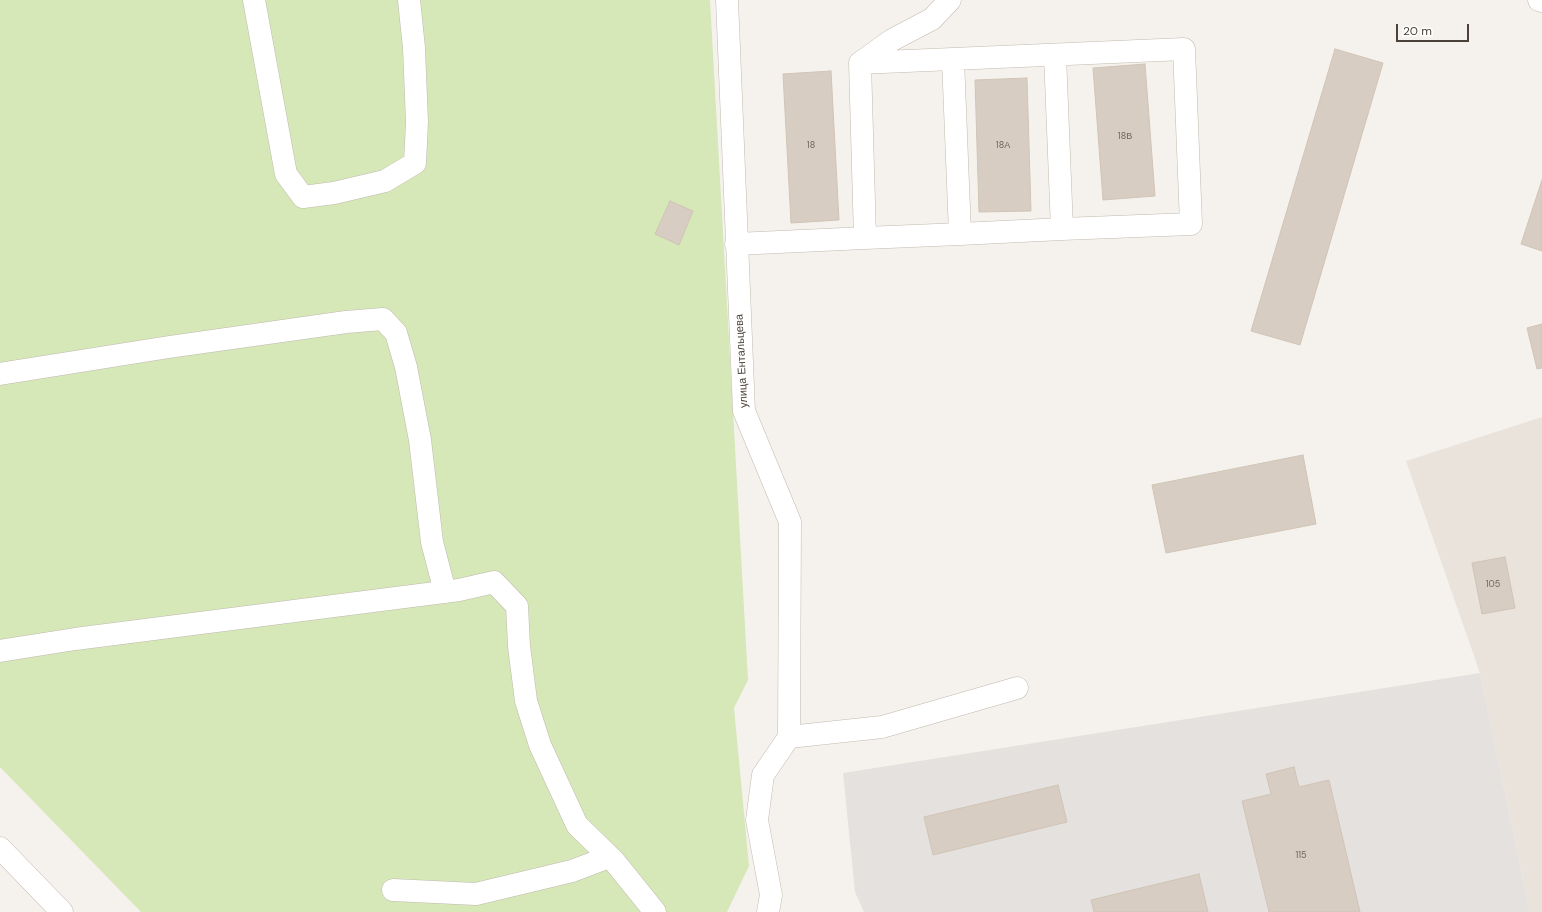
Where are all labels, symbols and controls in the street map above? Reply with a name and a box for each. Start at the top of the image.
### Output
scale bar [1398,16,1471,42]
text: 20 m [1403,23,1432,39]
house number: 18В [1118,132,1132,142]
house number: 18 [807,141,815,151]
house number: 18А [996,141,1010,151]
street label: улица Ентальцева [733,314,751,408]
house number: 105 [1486,580,1500,590]
house number: 115 [1295,851,1307,861]

